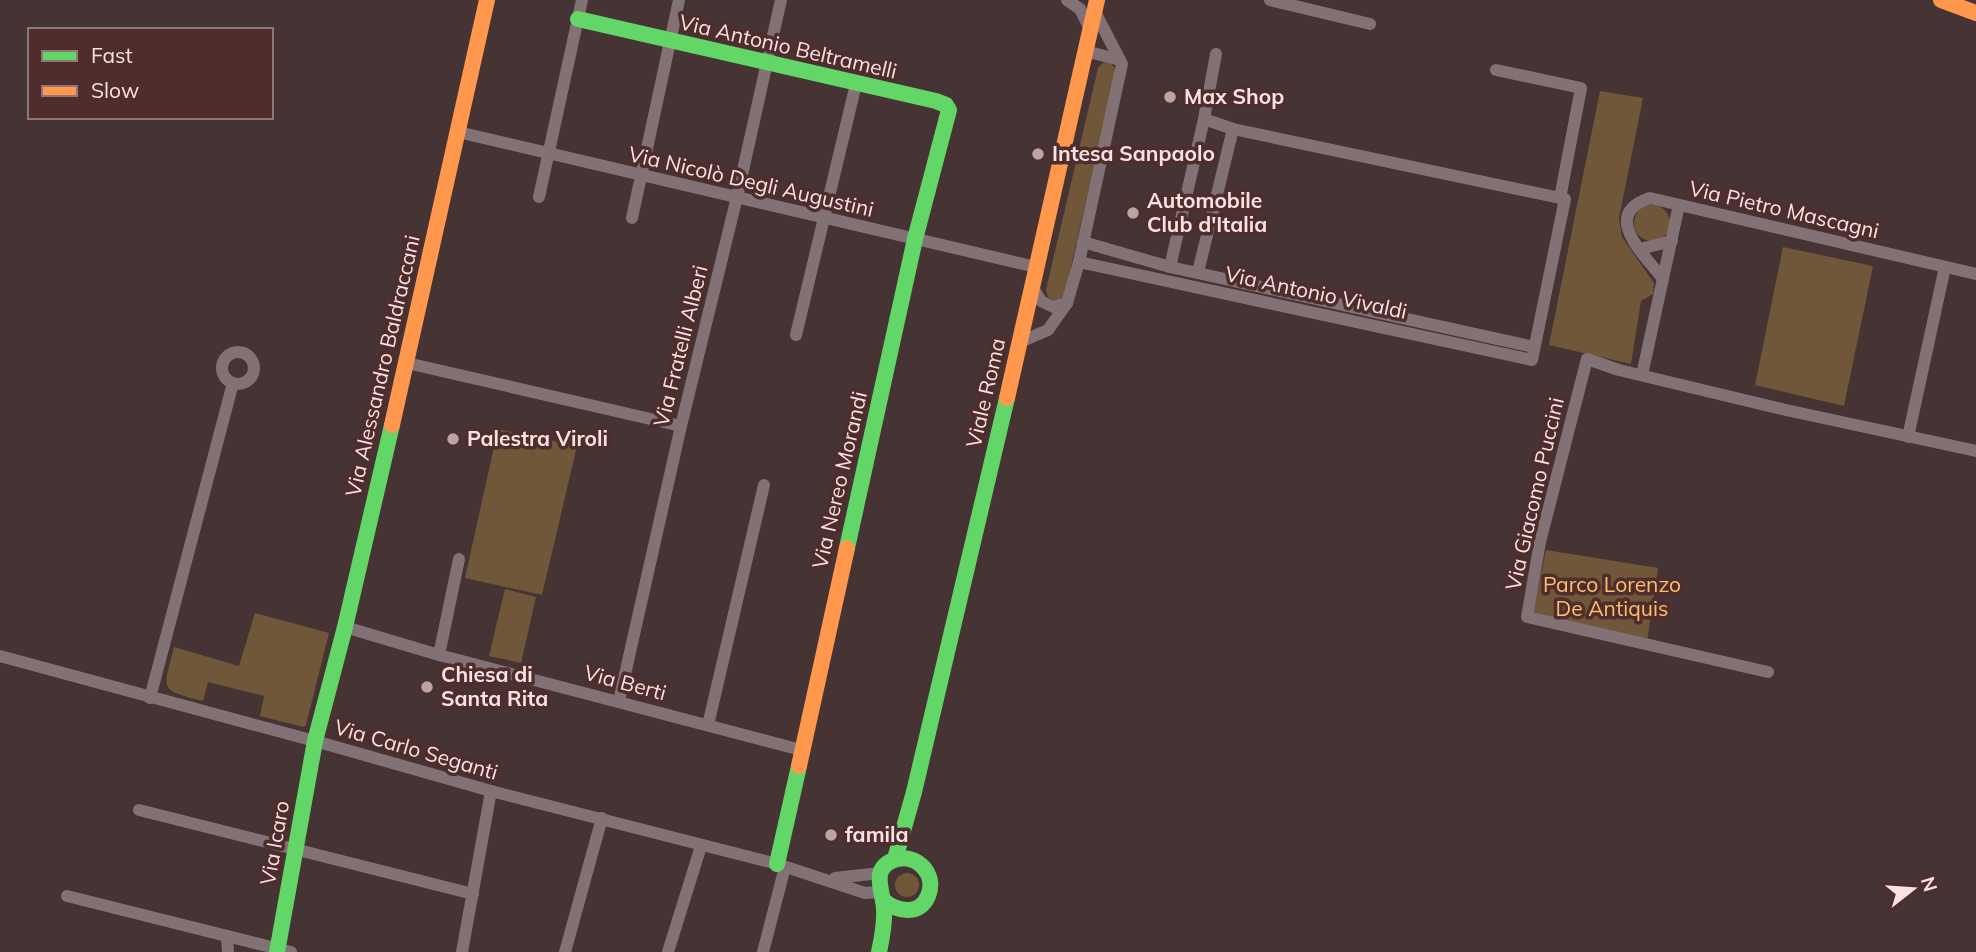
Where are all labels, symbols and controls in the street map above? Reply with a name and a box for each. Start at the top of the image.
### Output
street label: Via Antonio Beltramelli [677,8,900,84]
legend [28,28,273,119]
text: Fast [91,42,133,68]
text: Slow [91,77,139,103]
place label: Max Shop [1184,83,1284,109]
marker: Max Shop [1162,89,1178,105]
street label: Via Nicolò Degli Augustini [626,140,876,222]
place label: Intesa Sanpaolo [1052,140,1215,166]
marker: Intesa Sanpaolo [1030,146,1046,162]
street label: Via Pietro Mascagni [1687,175,1882,244]
place label: Automobile Club d'Italia [1147,187,1267,237]
marker: Automobile Club d'Italia [1125,205,1141,221]
street label: Via Alessandro Baldraccani [339,232,425,499]
street label: Via Antonio Vivaldi [1223,260,1410,324]
street label: Via Fratelli Alberi [647,262,713,429]
street label: Viale Roma [960,336,1010,450]
street label: Via Nereo Morandi [806,389,872,571]
street label: Via Giacomo Puccini [1499,395,1569,593]
place label: Palestra Viroli [467,425,608,451]
marker: Palestra Viroli [445,431,461,447]
park label: Parco Lorenzo De Antiquis [1543,571,1681,621]
street label: Via Berti [581,659,669,705]
place label: Chiesa di Santa Rita [441,661,548,711]
marker: Chiesa di Santa Rita [419,679,435,695]
street label: Via Carlo Seganti [332,713,501,785]
street label: Via Icaro [254,798,294,887]
place label: famila [845,821,909,847]
marker: famila [823,827,839,843]
north arrow [1878,854,1948,924]
text: N [1916,874,1943,894]

